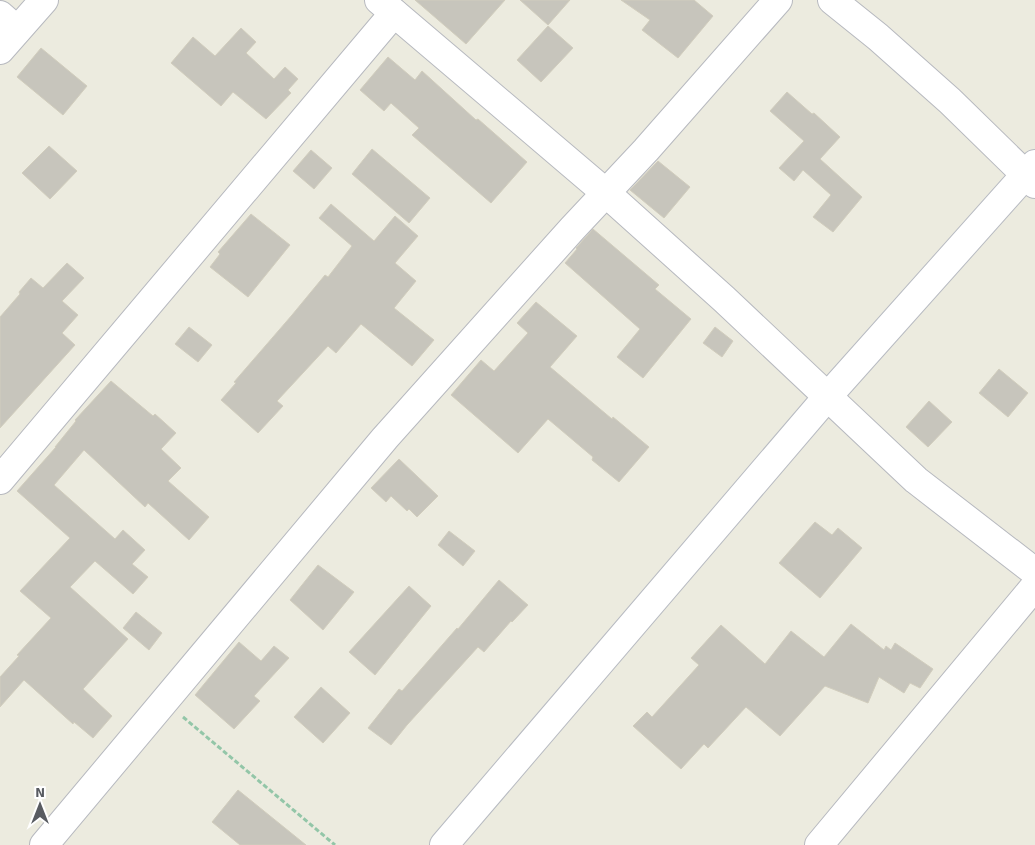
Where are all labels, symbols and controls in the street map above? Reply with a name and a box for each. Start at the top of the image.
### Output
north arrow [15,780,65,830]
text: N [35,784,45,801]

